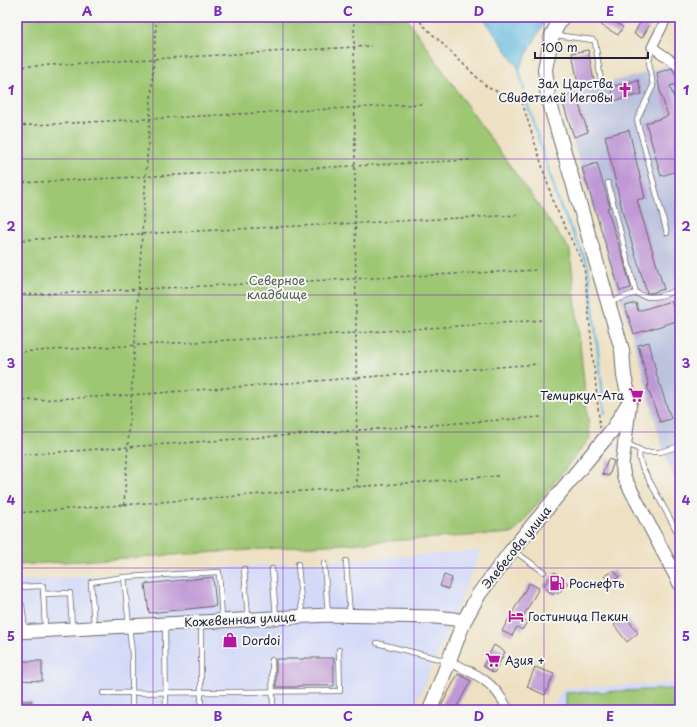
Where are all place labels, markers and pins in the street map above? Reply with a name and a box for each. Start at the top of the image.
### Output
place label: Зал Царства Свидетелей Иеговы [498,74,613,106]
church icon: Зал Царства Свидетелей Иеговы [616,81,634,99]
place label: Темиркул-Ата [540,386,625,404]
supermarket icon: Темиркул-Ата [627,386,645,404]
fuel station icon: Роснефть [548,574,566,592]
place label: Роснефть [569,574,625,592]
hotel icon: Гостиница Пекин [507,607,525,625]
place label: Гостиница Пекин [528,607,629,625]
shop icon: Dordoi [221,631,239,649]
place label: Dordoi [242,631,280,649]
supermarket icon: Азия + [484,651,502,669]
place label: Азия + [505,651,545,669]

